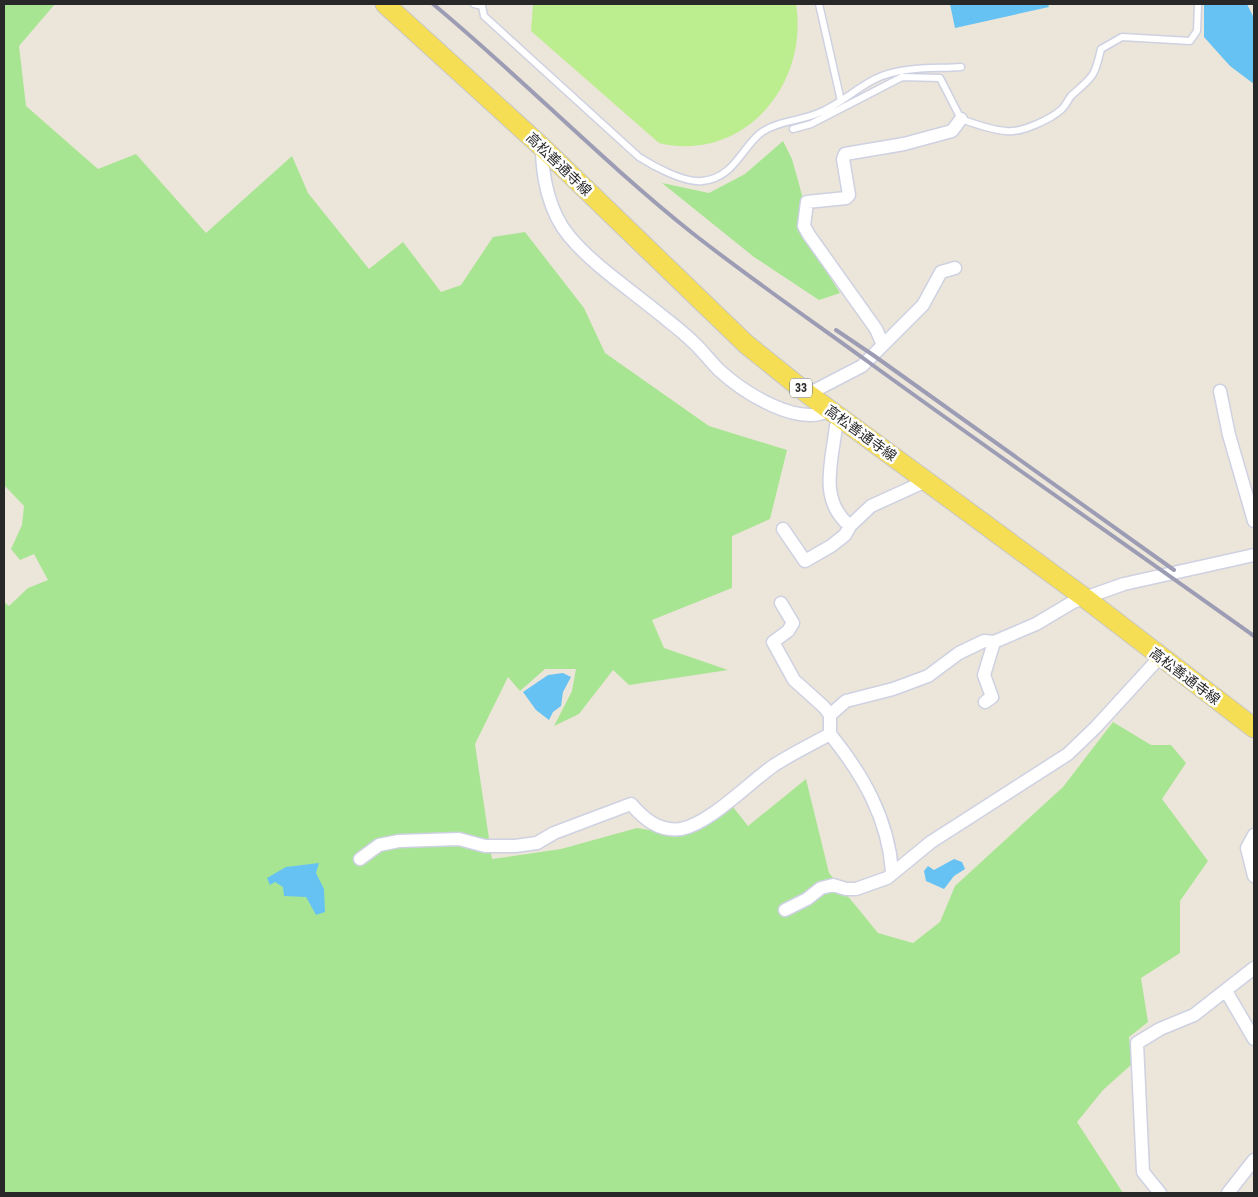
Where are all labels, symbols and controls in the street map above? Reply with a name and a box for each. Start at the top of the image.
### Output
street label: 高松善通寺線 [523,129,595,199]
road number: 33 [790,378,812,398]
street label: 高松善通寺線 [822,402,900,464]
street label: 高松善通寺線 [1147,644,1223,708]

